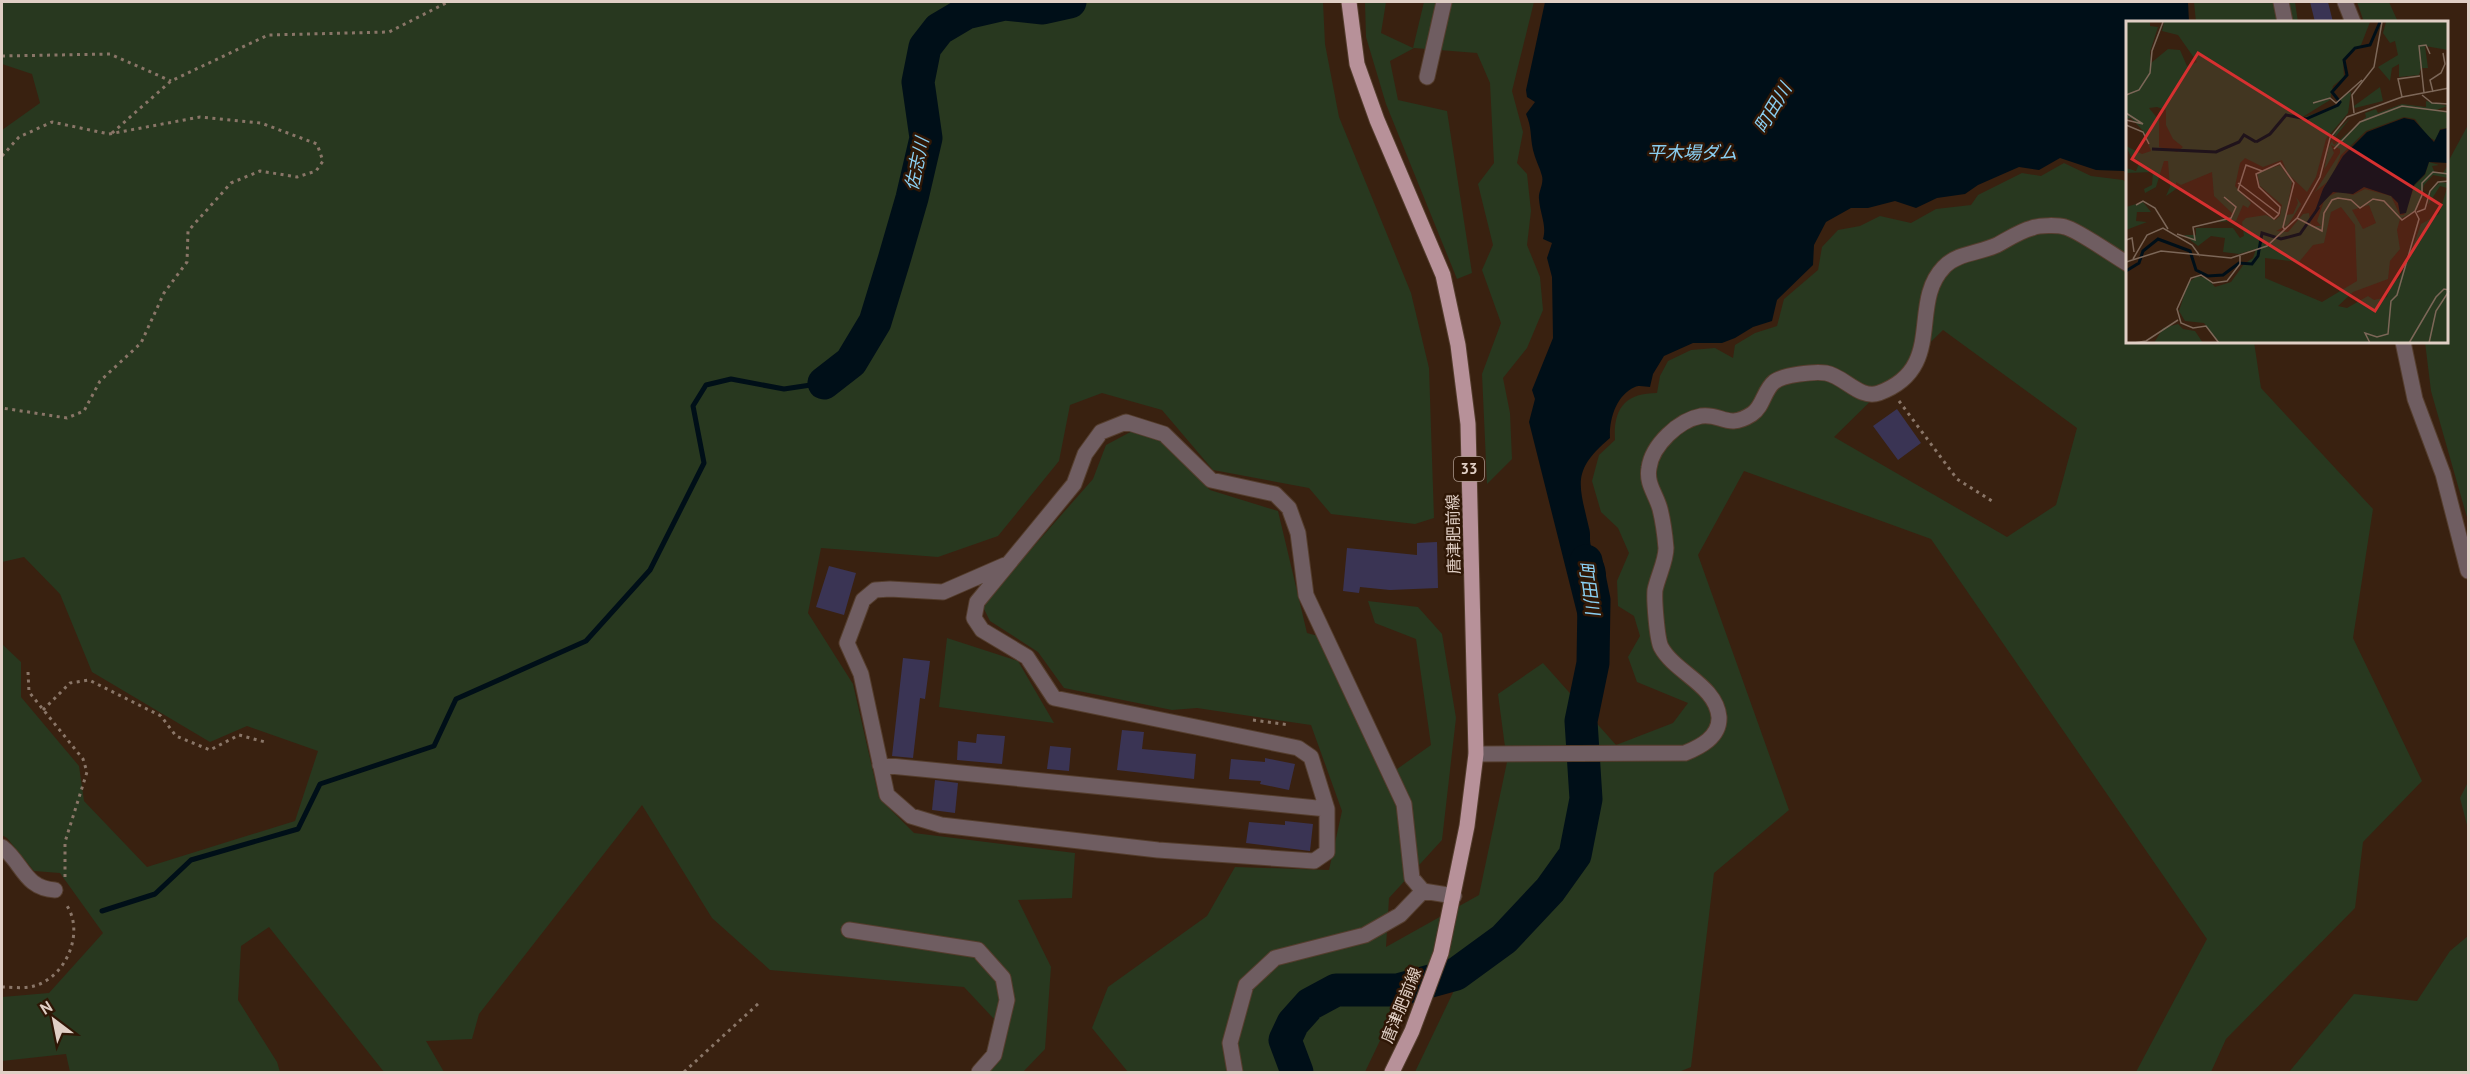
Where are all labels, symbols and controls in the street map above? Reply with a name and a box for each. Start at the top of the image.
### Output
inset map [2126,21,2449,344]
water label: 町田川 [1749,77,1797,137]
water label: 佐志川 [900,133,934,193]
water label: 平木場ダム [1647,141,1737,164]
road number: 33 [1454,457,1484,481]
street label: 唐津肥前線 [1442,494,1464,574]
water label: 町田川 [1574,560,1605,618]
street label: 唐津肥前線 [1377,964,1425,1046]
north arrow [24,990,84,1050]
text: N [36,996,56,1019]

